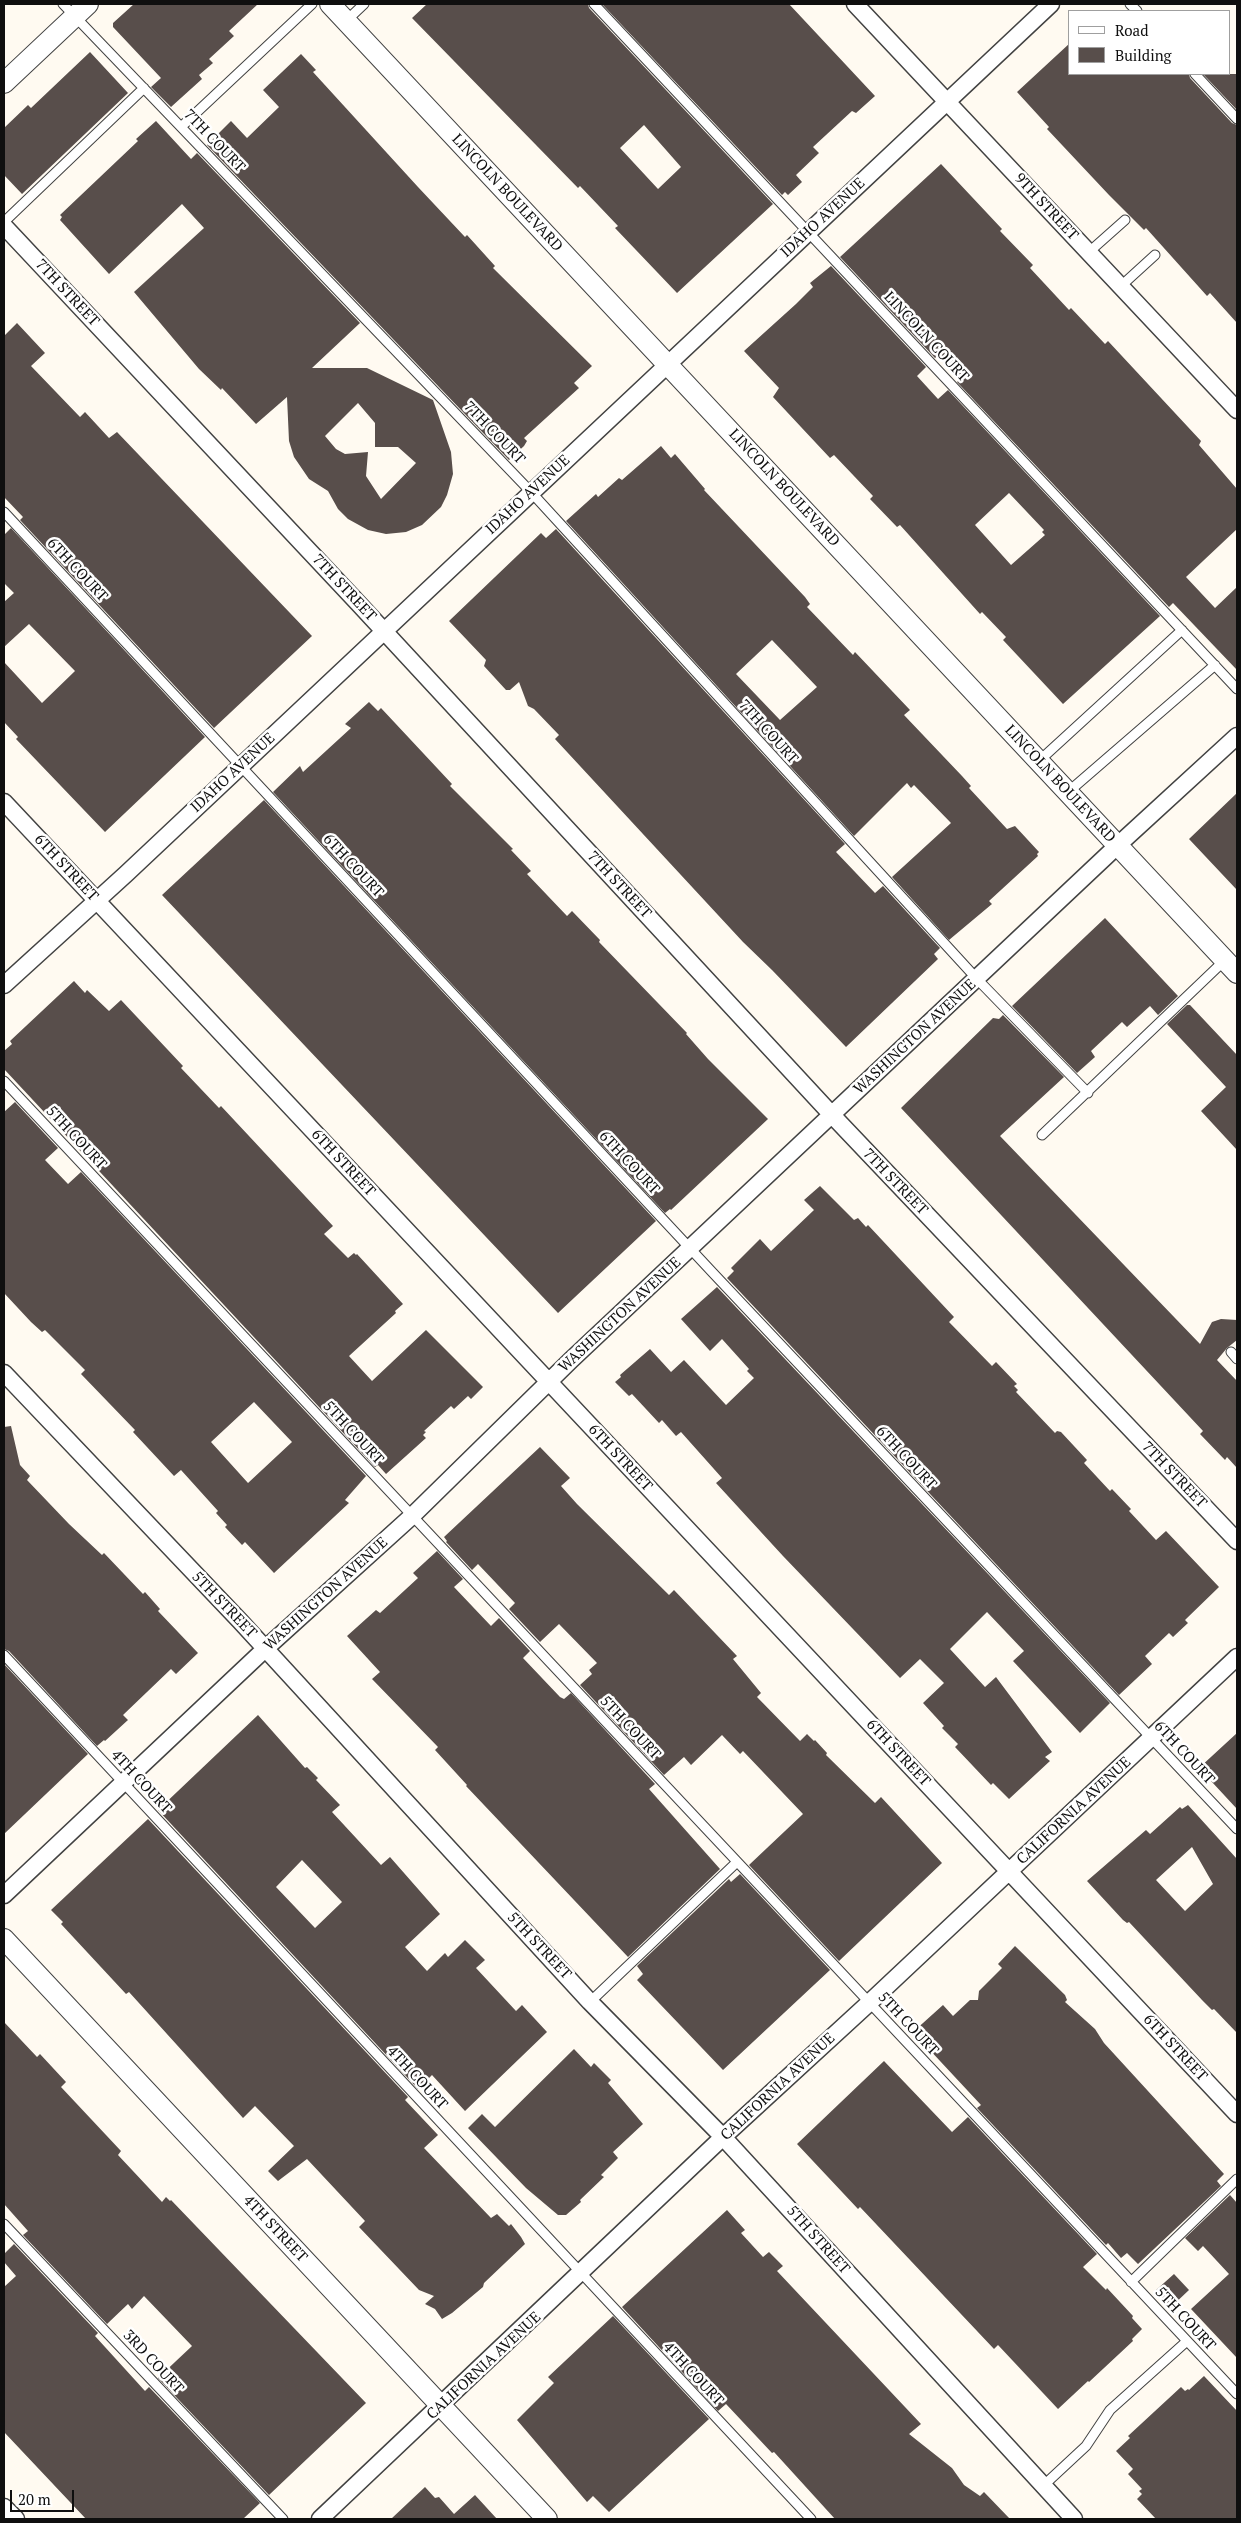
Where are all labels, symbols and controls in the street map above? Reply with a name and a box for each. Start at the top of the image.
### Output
legend [1068,10,1231,75]
text: Road [1115,20,1148,40]
text: Building [1115,45,1172,65]
street label: 7TH COURT [180,106,248,176]
street label: LINCOLN BOULEVARD [448,130,566,256]
street label: 9TH STREET [1010,170,1082,244]
street label: IDAHO AVENUE [777,174,869,262]
street label: 7TH STREET [31,256,103,330]
street label: LINCOLN COURT [880,288,972,386]
street label: 7TH COURT [460,398,528,468]
street label: LINCOLN BOULEVARD [725,425,843,551]
street label: IDAHO AVENUE [482,451,574,539]
street label: 6TH COURT [43,534,111,606]
street label: 7TH STREET [308,551,380,625]
street label: 7TH COURT [734,696,802,768]
street label: LINCOLN BOULEVARD [1001,721,1119,847]
street label: IDAHO AVENUE [187,729,279,817]
street label: 6TH COURT [319,830,387,902]
street label: 6TH STREET [30,831,102,905]
street label: 7TH STREET [583,848,655,922]
street label: WASHINGTON AVENUE [850,976,980,1098]
street label: 5TH COURT [42,1102,110,1174]
street label: 6TH STREET [307,1126,379,1200]
street label: 6TH COURT [595,1127,663,1199]
street label: 7TH STREET [859,1145,931,1219]
street label: WASHINGTON AVENUE [555,1254,685,1376]
street label: 5TH COURT [319,1397,387,1469]
street label: 6TH STREET [584,1421,656,1495]
street label: 6TH COURT [872,1422,940,1494]
street label: 7TH STREET [1138,1438,1210,1512]
street label: WASHINGTON AVENUE [260,1534,392,1654]
street label: 5TH STREET [188,1568,260,1642]
street label: 5TH COURT [596,1692,664,1764]
street label: 6TH STREET [862,1716,934,1790]
street label: 6TH COURT [1150,1717,1218,1789]
street label: 4TH COURT [107,1746,175,1818]
street label: CALIFORNIA AVENUE [1013,1753,1135,1869]
street label: 5TH STREET [503,1909,575,1983]
street label: 5TH COURT [874,1988,942,2060]
street label: 6TH STREET [1139,2011,1211,2085]
street label: CALIFORNIA AVENUE [717,2029,839,2145]
street label: 4TH COURT [383,2042,451,2114]
street label: 4TH STREET [239,2192,311,2266]
street label: 5TH STREET [783,2202,853,2278]
street label: 5TH COURT [1151,2283,1219,2355]
street label: CALIFORNIA AVENUE [423,2308,545,2424]
street label: 3RD COURT [119,2326,187,2398]
street label: 4TH COURT [659,2338,727,2410]
scale bar [12,2480,76,2512]
text: 20 m [18,2489,51,2509]

